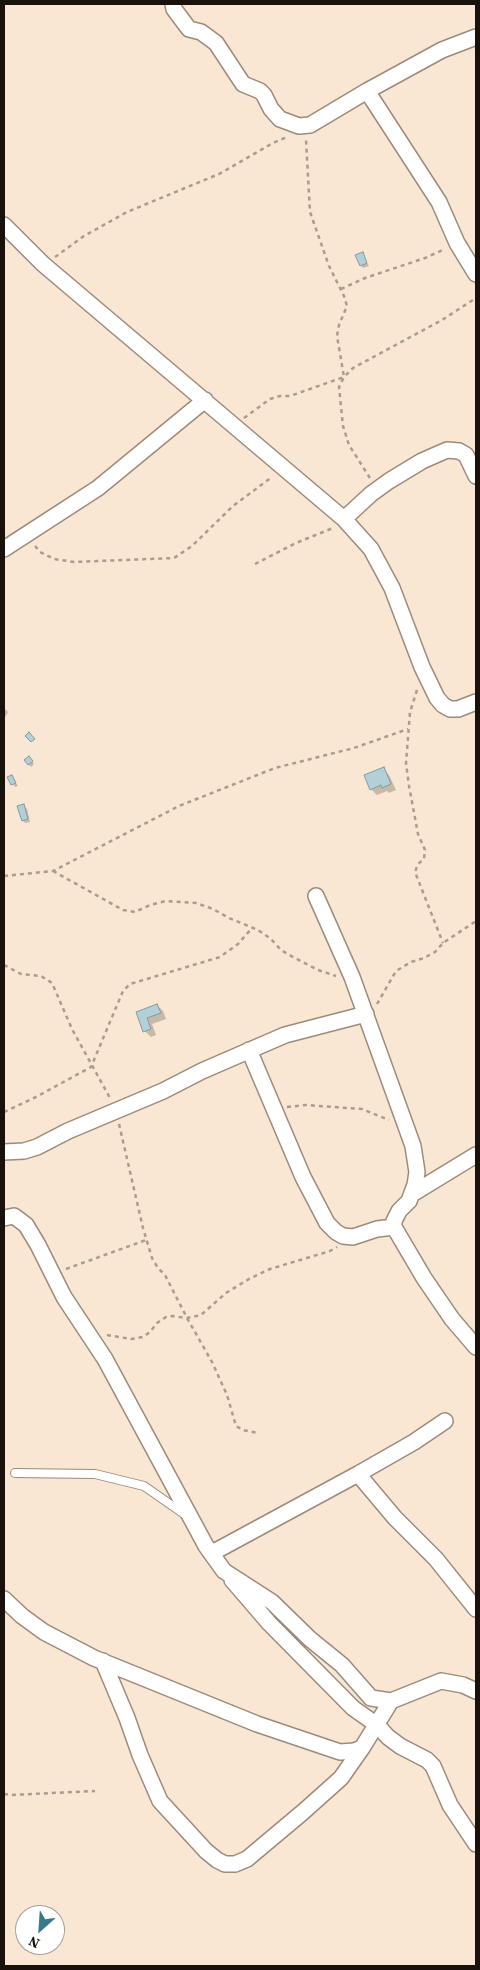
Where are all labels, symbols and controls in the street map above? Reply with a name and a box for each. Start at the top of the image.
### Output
north arrow [15,1905,65,1955]
text: N [25,1931,43,1954]

